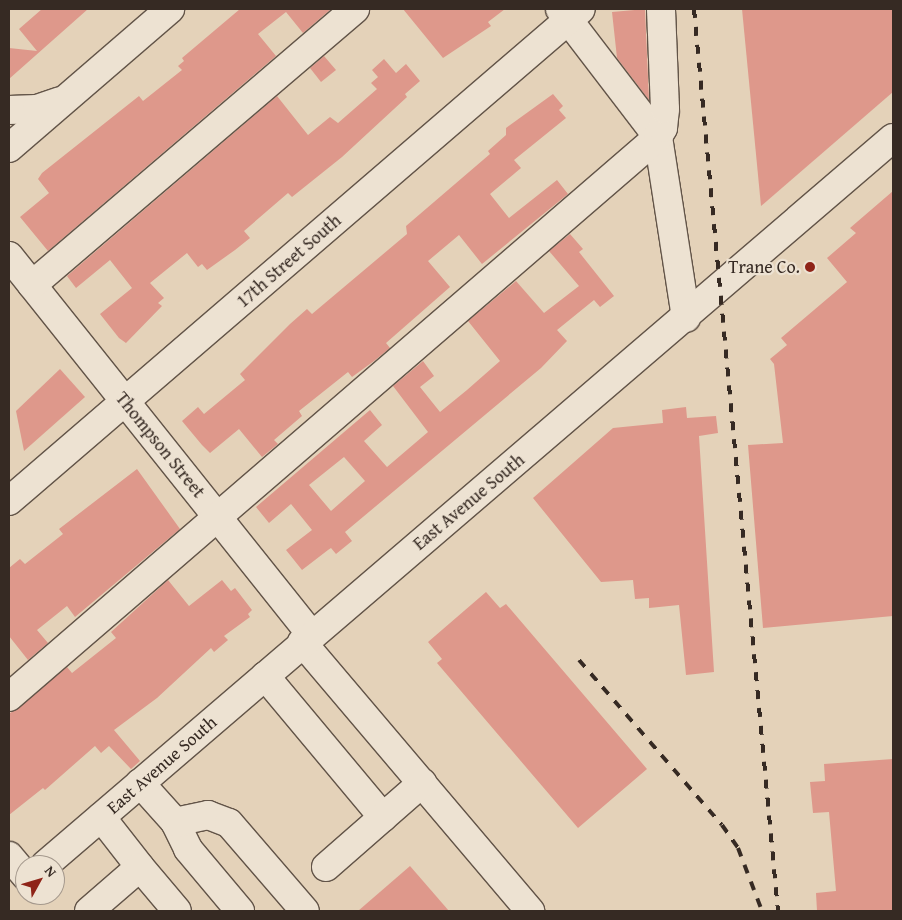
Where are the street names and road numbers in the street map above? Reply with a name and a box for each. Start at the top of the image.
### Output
street label: 17th Street South [232,210,346,312]
street label: Thompson Street [111,388,209,502]
street label: East Avenue South [409,449,529,555]
street label: East Avenue South [103,711,221,819]

